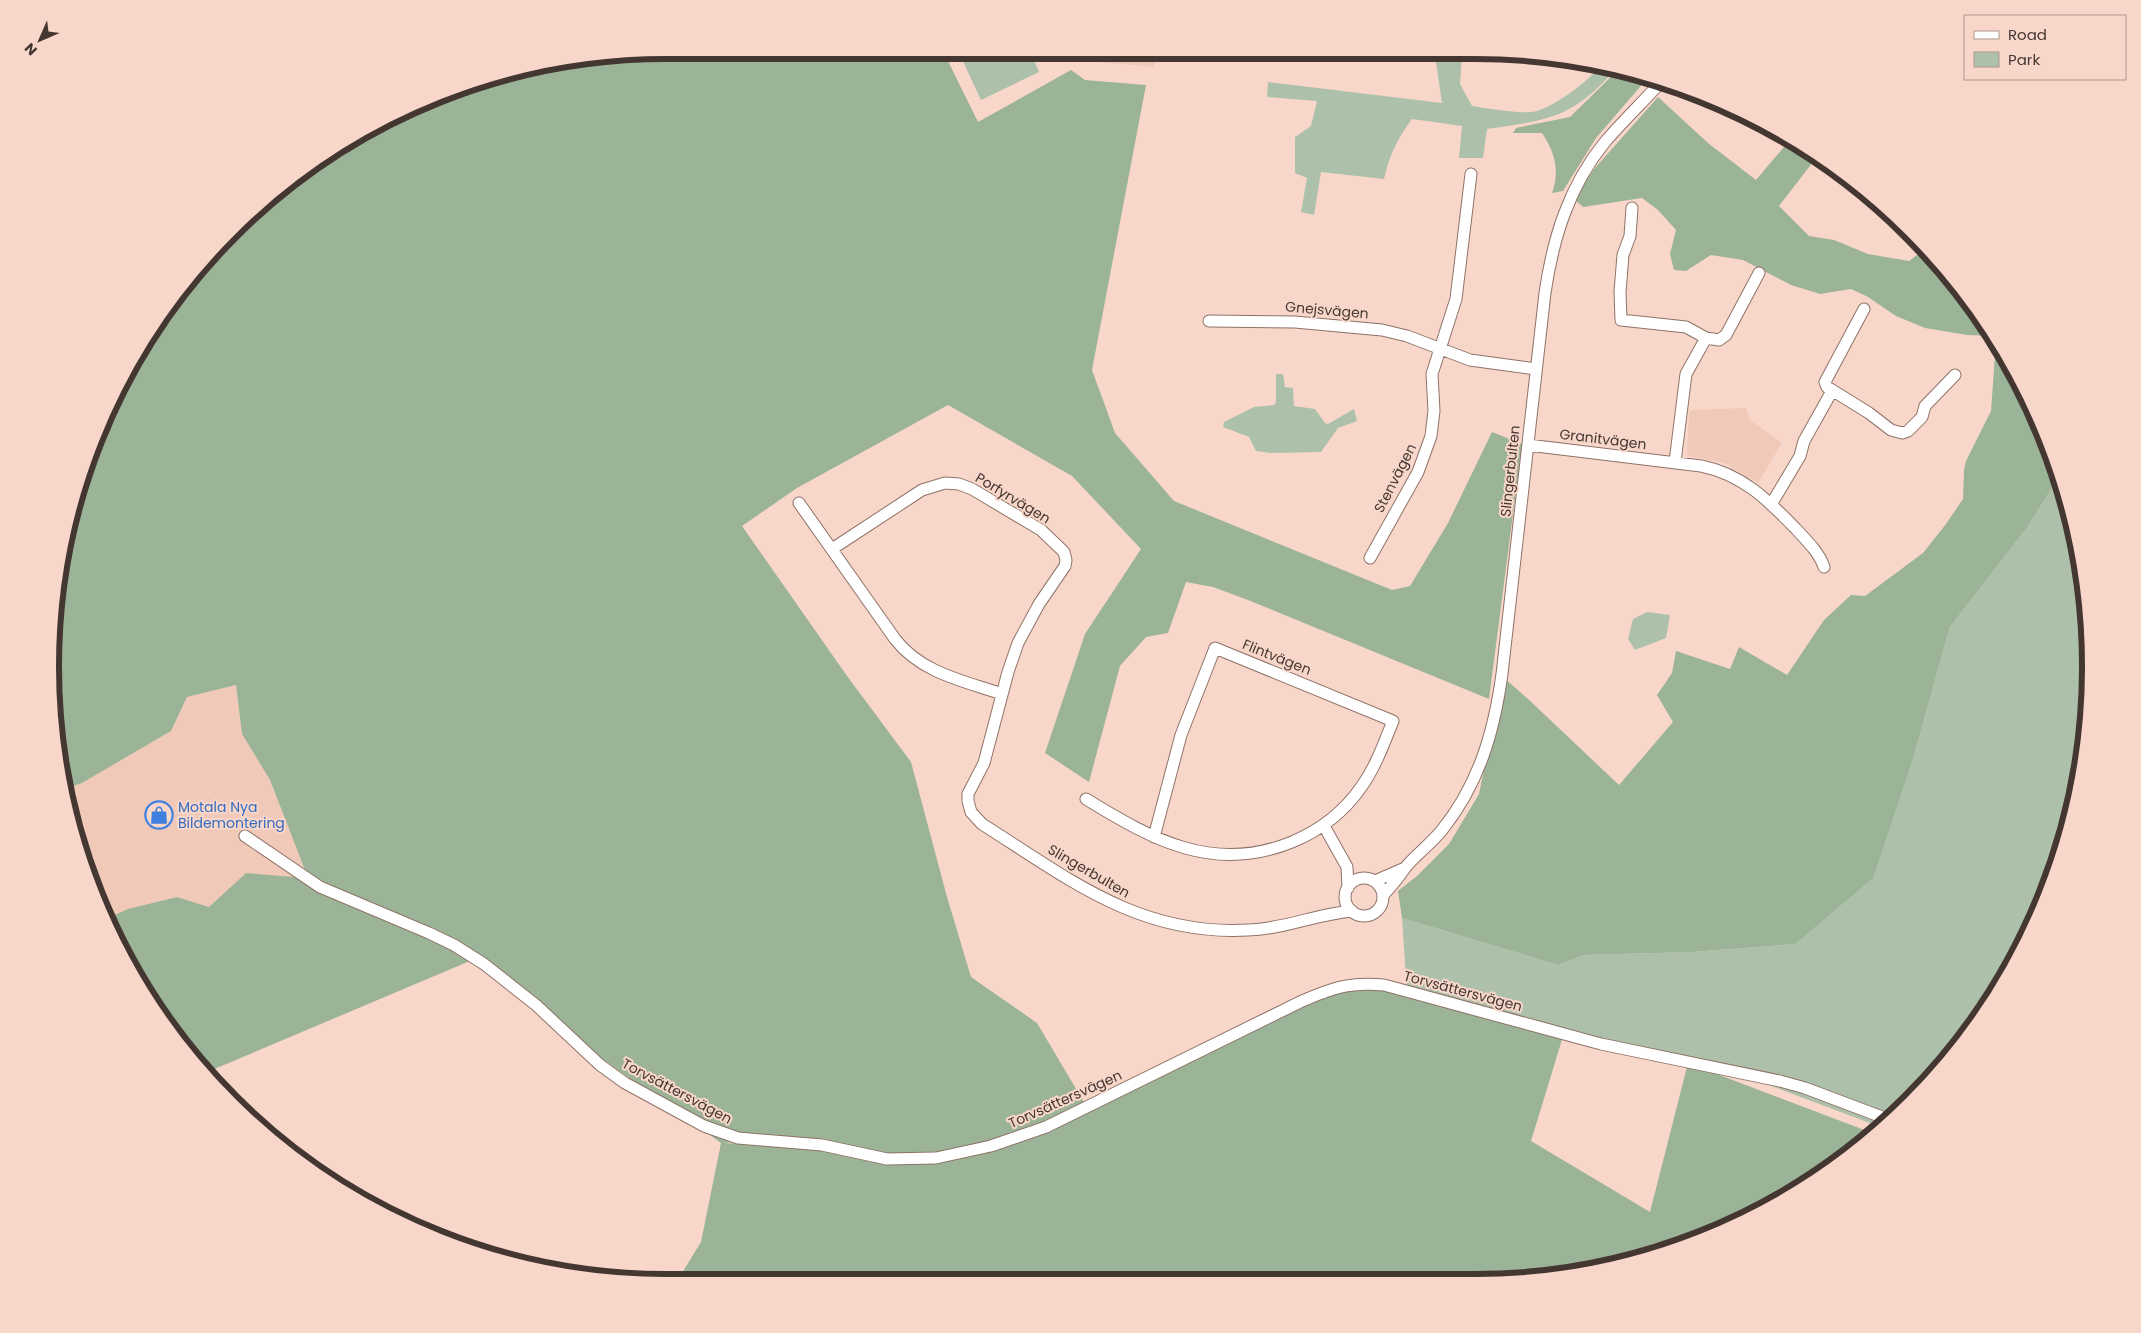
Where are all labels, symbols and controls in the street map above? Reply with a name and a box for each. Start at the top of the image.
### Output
north arrow [15,15,65,65]
legend [1964,15,2126,80]
text: Road [2008,24,2047,45]
text: N [20,38,42,60]
text: Park [2008,49,2040,70]
street label: Gnejsvägen [1284,296,1370,324]
street label: Slingerbulten [1495,424,1525,518]
street label: Granitvägen [1558,424,1648,454]
street label: Stenvägen [1369,440,1421,516]
street label: Porfyrvägen [972,468,1054,528]
street label: Flintvägen [1240,634,1314,680]
place label: Motala Nya Bildemontering [178,797,285,833]
shop icon: Motala Nya Bildemontering [144,800,174,830]
street label: Slingerbulten [1044,839,1134,903]
street label: Torvsättersvägen [1401,966,1525,1016]
street label: Torvsättersvägen [618,1053,736,1129]
street label: Torvsättersvägen [1005,1065,1125,1133]

